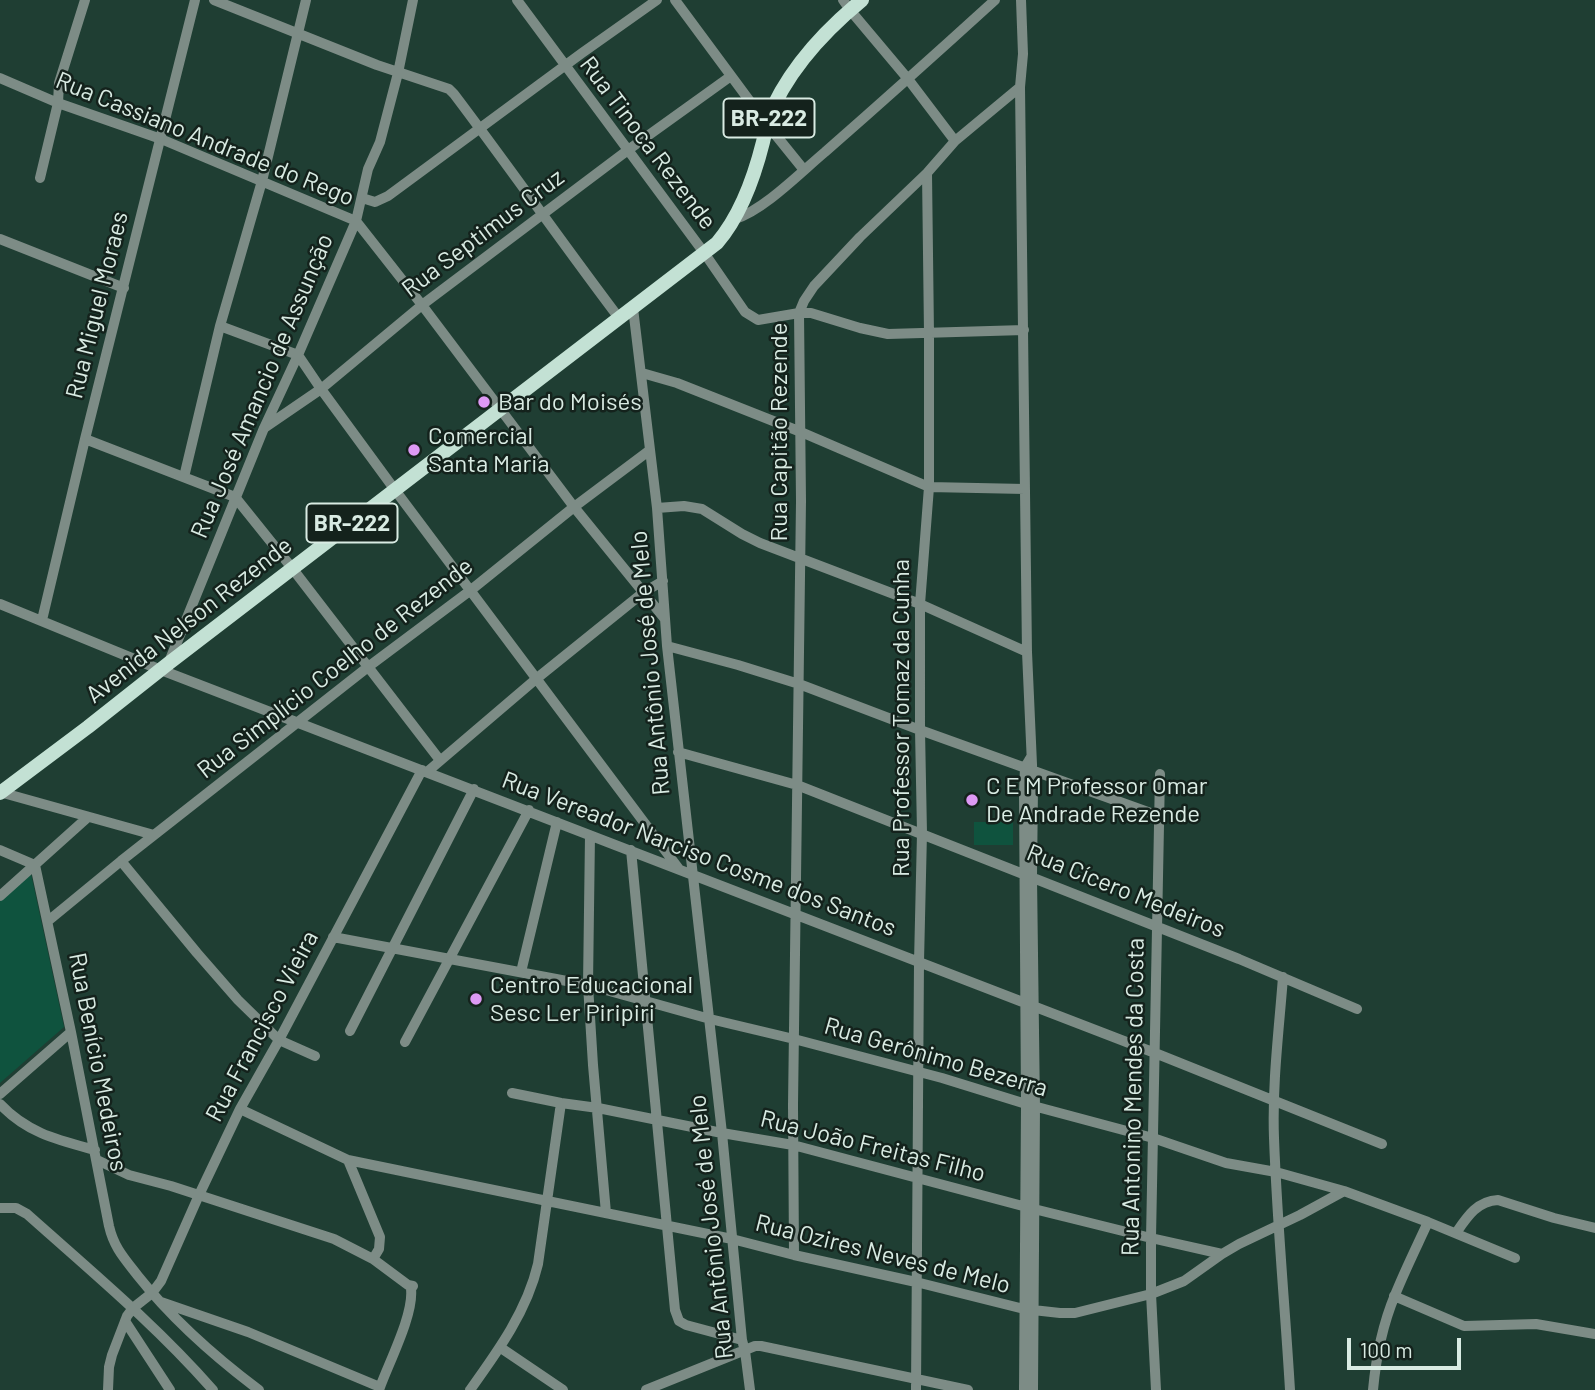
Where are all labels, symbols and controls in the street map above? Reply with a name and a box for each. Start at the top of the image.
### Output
street label: Rua Tinoca Rezende [574,51,722,235]
street label: Rua Cassiano Andrade do Rego [52,66,358,212]
road number: BR-222 [724,99,814,138]
street label: Rua Septimus Cruz [396,163,570,303]
street label: Rua Miguel Moraes [60,208,134,402]
street label: Rua José Amancio de Assunção [185,229,339,543]
street label: Rua Capitão Rezende [765,323,793,541]
place label: Bar do Moisés [498,388,642,416]
marker: Bar do Moisés [476,394,492,410]
place label: Comercial Santa Maria [428,422,550,478]
marker: Comercial Santa Maria [406,442,422,458]
road number: BR-222 [306,503,398,542]
street label: Rua Antônio José de Melo [624,529,676,797]
street label: Avenida Nelson Rezende [80,531,298,709]
street label: Rua Simplício Coelho de Rezende [191,551,479,785]
street label: Rua Professor Tomaz da Cunha [887,559,915,877]
street label: Rua Vereador Narciso Cosme dos Santos [498,765,900,943]
place label: C E M Professor Omar De Andrade Rezende [986,772,1208,828]
marker: C E M Professor Omar De Andrade Rezende [964,792,980,808]
street label: Rua Cícero Medeiros [1023,838,1229,944]
street label: Rua Francisco Vieira [199,926,325,1126]
street label: Rua Antonino Mendes da Costa [1116,938,1150,1256]
street label: Rua Benício Medeiros [63,950,133,1174]
place label: Centro Educacional Sesc Ler Piripiri [490,971,693,1027]
marker: Centro Educacional Sesc Ler Piripiri [468,991,484,1007]
street label: Rua Gerônimo Bezerra [821,1011,1051,1103]
street label: Rua Antônio José de Melo [683,1093,739,1361]
street label: Rua João Freitas Filho [758,1104,988,1188]
street label: Rua Ozires Neves de Melo [753,1208,1013,1300]
scale bar [1350,1324,1464,1368]
text: 100 m [1360,1337,1413,1362]

